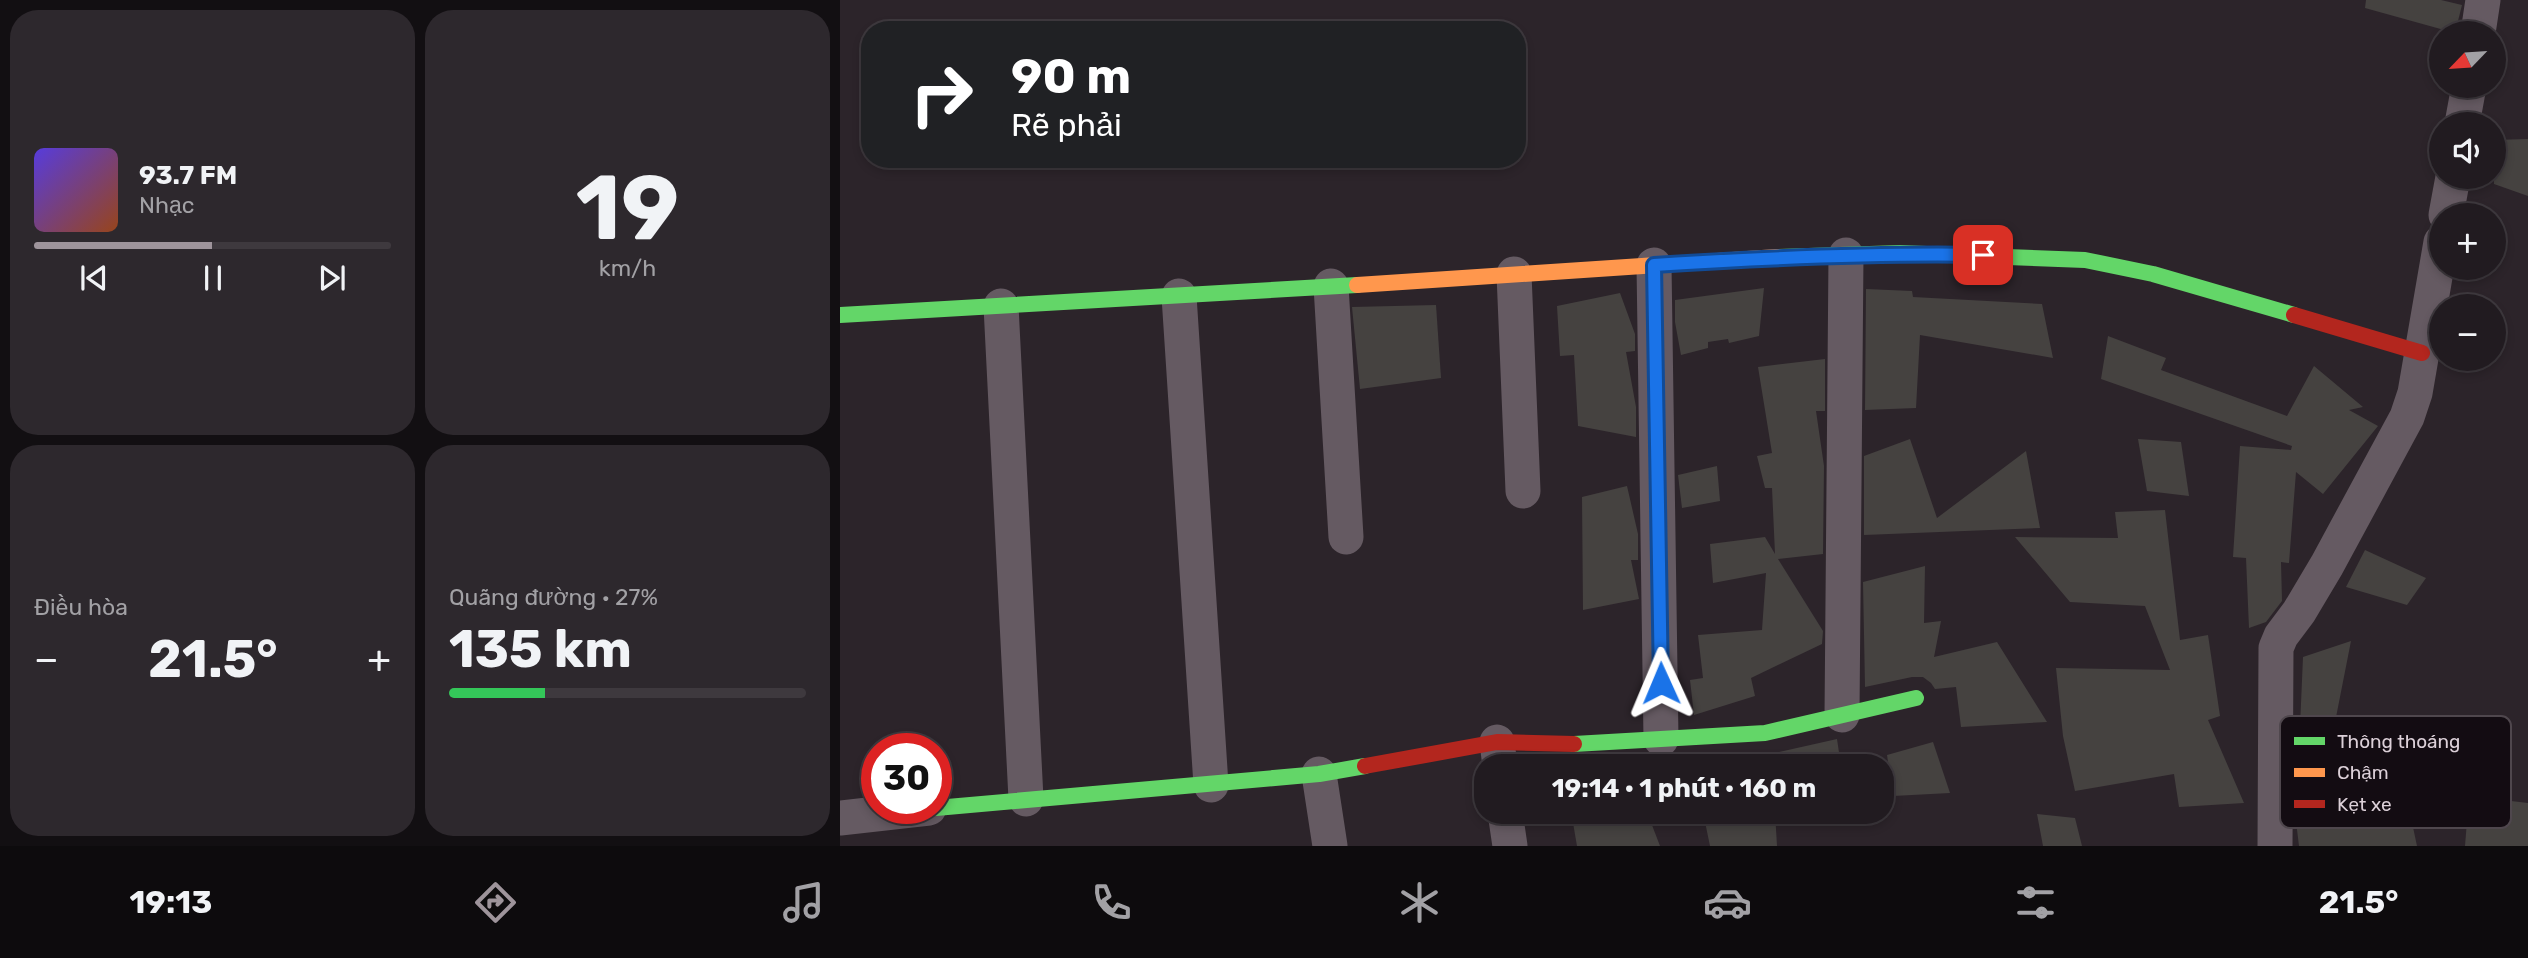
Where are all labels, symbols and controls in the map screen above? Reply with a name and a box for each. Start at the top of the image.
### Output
north arrow [2429,21,2506,98]
map controls [2429,21,2506,371]
text: 90 m [1011,47,1131,105]
icon: right [896,49,987,140]
text: Rẽ phải [1011,106,1122,144]
button: sound [2429,112,2506,189]
text: 19 [576,154,679,262]
text: 93.7 FM [139,160,237,191]
text: Nhạc [139,191,194,219]
button: + [2429,203,2506,280]
pin [1953,225,2013,285]
icon: arrive [1964,236,2002,274]
text: km/h [599,254,656,282]
icon: previous [75,259,113,297]
icon: pause [194,259,232,297]
icon: next [313,259,351,297]
button: − [2429,294,2506,371]
text: Quãng đường · 27% [449,583,658,611]
text: Điều hòa [34,593,128,621]
text: 135 km [449,618,632,680]
text: 21.5° [148,628,278,690]
text: − [34,636,59,682]
text: + [367,636,391,682]
position arrow [1624,646,1698,720]
legend [2280,716,2511,828]
text: Thông thoáng [2337,730,2460,753]
speed limit sign: 30 [861,733,952,824]
text: Chậm [2337,761,2389,784]
text: 19:14 · 1 phút · 160 m [1552,773,1816,804]
text: Kẹt xe [2337,793,2392,816]
icon: directions [471,878,520,927]
icon: music [779,878,828,927]
icon: phone [1087,878,1136,927]
icon: climate [1395,878,1444,927]
icon: car [1703,878,1752,927]
icon: filters [2011,878,2060,927]
text: 19:13 [129,883,212,921]
text: 21.5° [2319,883,2398,921]

